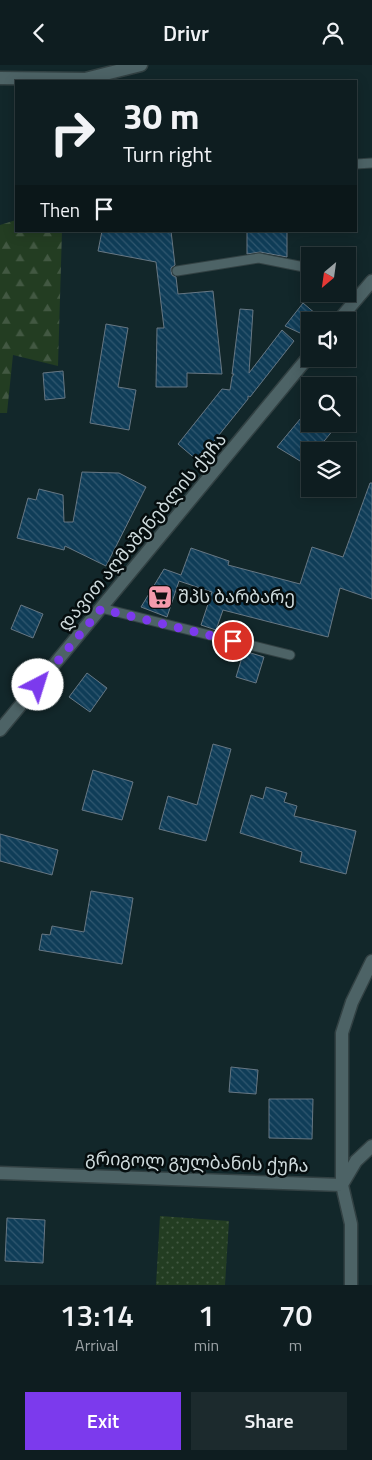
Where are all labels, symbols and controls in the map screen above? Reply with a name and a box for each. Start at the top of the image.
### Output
text: Drivr [163,16,209,50]
icon: back [25,19,53,47]
icon: person [319,19,347,47]
text: 30 m [123,89,199,143]
icon: right [40,100,105,165]
text: Turn right [123,137,212,171]
text: Then [40,195,80,224]
icon: arrive [90,195,118,223]
north arrow [301,247,356,303]
map controls [301,247,356,497]
button: sound [301,312,356,367]
button: search [301,377,356,432]
street label: დავით აღმაშენებლის ქუჩა [51,427,233,636]
button: layers [301,442,356,497]
place label: შპს ბარბარე [178,583,295,610]
supermarket icon: შპს ბარბარე [147,584,173,610]
pin [212,620,254,662]
icon: arrive [219,627,247,655]
position arrow [11,658,63,710]
street label: გრიგოლ გულბანის ქუჩა [85,1144,309,1179]
text: 13:14 [60,1292,134,1338]
text: 1 [198,1292,215,1338]
text: 70 [279,1292,312,1338]
text: Arrival [75,1333,119,1357]
text: min [194,1333,219,1357]
text: m [289,1333,302,1357]
button: Exit [25,1392,181,1450]
button: Share [191,1392,347,1450]

